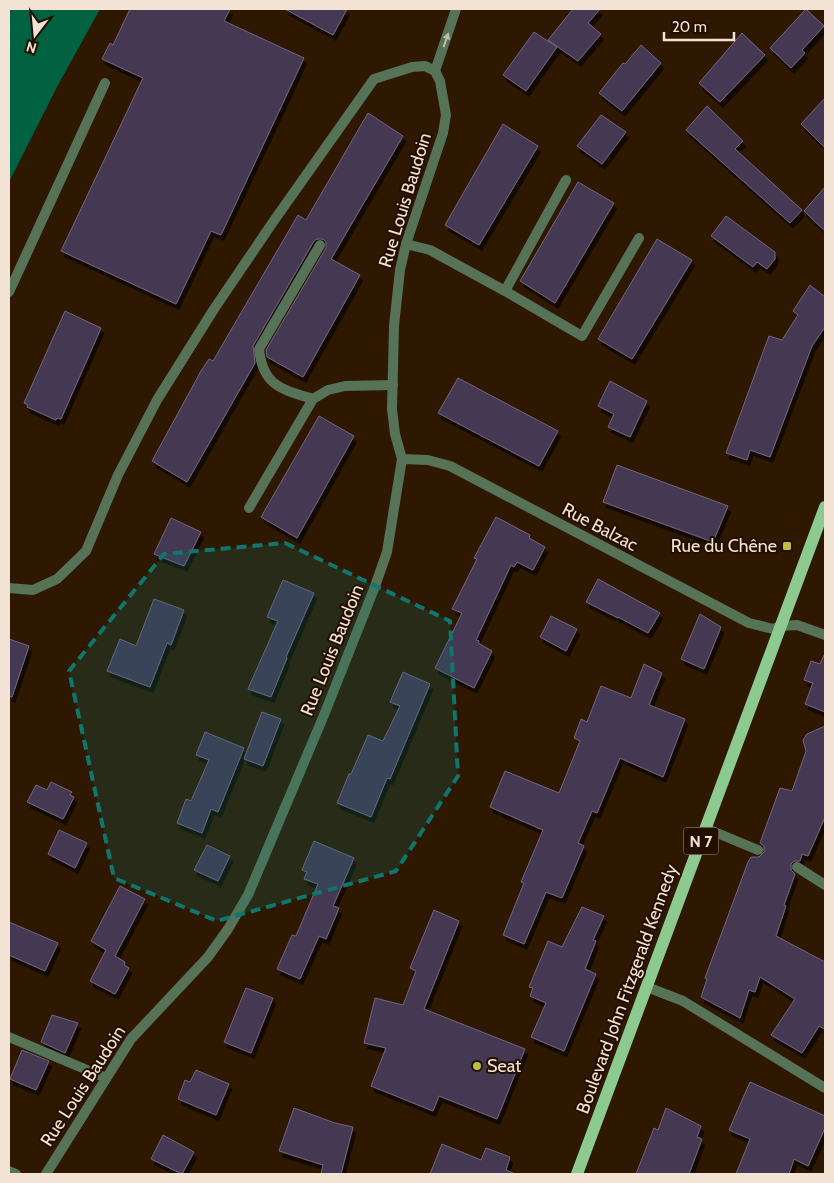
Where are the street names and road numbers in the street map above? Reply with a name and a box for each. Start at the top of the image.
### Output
street label: Rue Louis Baudoin [374,130,436,270]
street label: Rue Balzac [559,498,641,556]
street label: Rue Louis Baudoin [296,581,368,719]
road number: N 7 [684,828,718,854]
street label: Boulevard John Fitzgerald Kennedy [572,861,682,1117]
street label: Rue Louis Baudoin [36,1022,130,1150]

